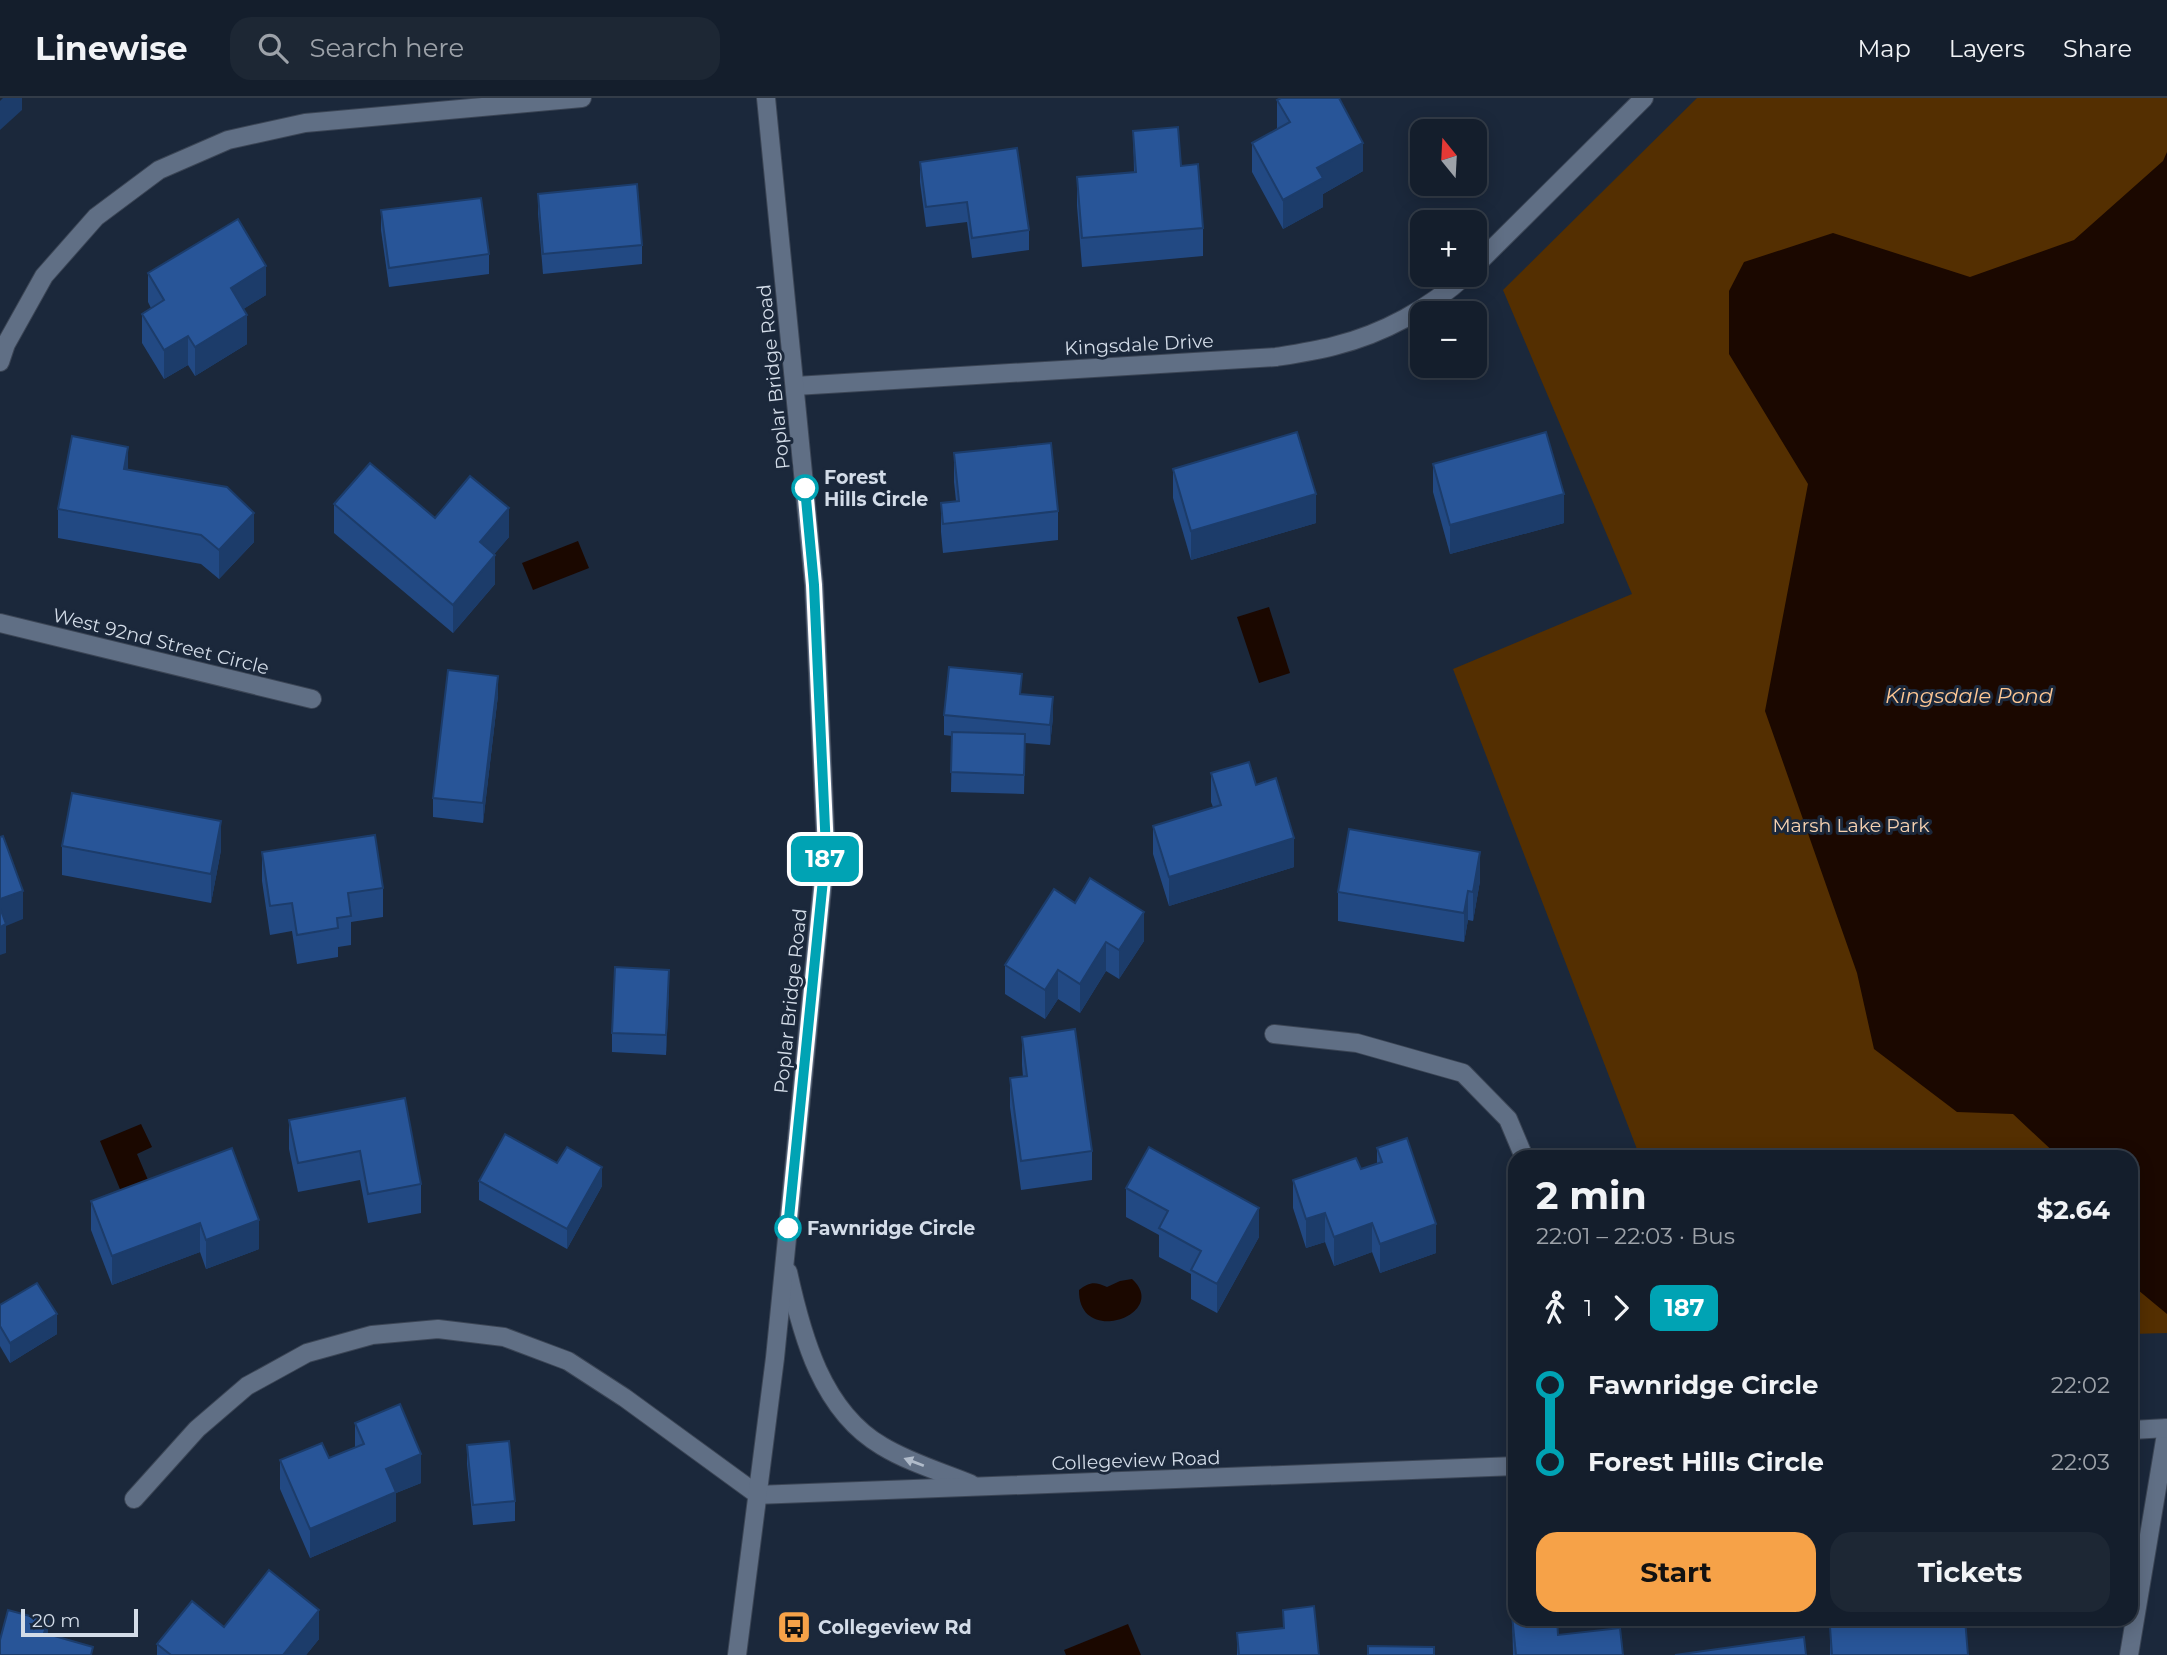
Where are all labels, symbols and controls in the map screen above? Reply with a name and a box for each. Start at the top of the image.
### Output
search box [230,17,720,80]
text: Linewise [35,28,188,68]
icon: search [254,29,292,67]
text: Search here [310,32,464,64]
text: Map [1857,34,1911,63]
text: Layers [1949,34,2025,63]
text: Share [2063,34,2132,63]
north arrow [1410,119,1488,196]
map controls [1410,119,1487,378]
button: + [1410,210,1487,287]
street label: Poplar Bridge Road [752,283,795,471]
button: − [1410,301,1487,378]
street label: Kingsdale Drive [1064,329,1214,360]
place label: Forest Hills Circle [824,466,928,511]
marker: Forest Hills Circle [792,475,818,501]
street label: West 92nd Street Circle [50,603,271,680]
water label: Kingsdale Pond [1885,683,2054,708]
park label: Marsh Lake Park [1772,814,1930,837]
line badge: 187 [785,836,865,882]
text: 187 [805,844,845,873]
street label: Poplar Bridge Road [769,907,812,1095]
text: 2 min [1536,1172,1647,1219]
text: $2.64 [2037,1194,2110,1226]
marker: Fawnridge Circle [775,1215,801,1241]
place label: Fawnridge Circle [807,1217,975,1240]
text: 22:01 – 22:03 · Bus [1536,1222,1735,1250]
icon: walk [1536,1289,1574,1327]
icon: forward [1602,1289,1640,1327]
text: 187 [1664,1293,1704,1322]
text: 1 [1584,1294,1592,1322]
text: Fawnridge Circle [1588,1369,1818,1401]
text: 22:02 [2051,1371,2110,1399]
street label: Collegeview Road [1051,1446,1221,1475]
text: Forest Hills Circle [1588,1446,1824,1478]
text: 22:03 [2051,1448,2110,1476]
one-way arrow [904,1456,925,1467]
button: Start [1536,1532,1816,1612]
button: Tickets [1830,1532,2110,1612]
scale bar [21,1606,138,1638]
bus stop icon: Collegeview Rd [775,1608,813,1646]
text: 20 m [32,1609,80,1632]
place label: Collegeview Rd [818,1616,972,1639]

